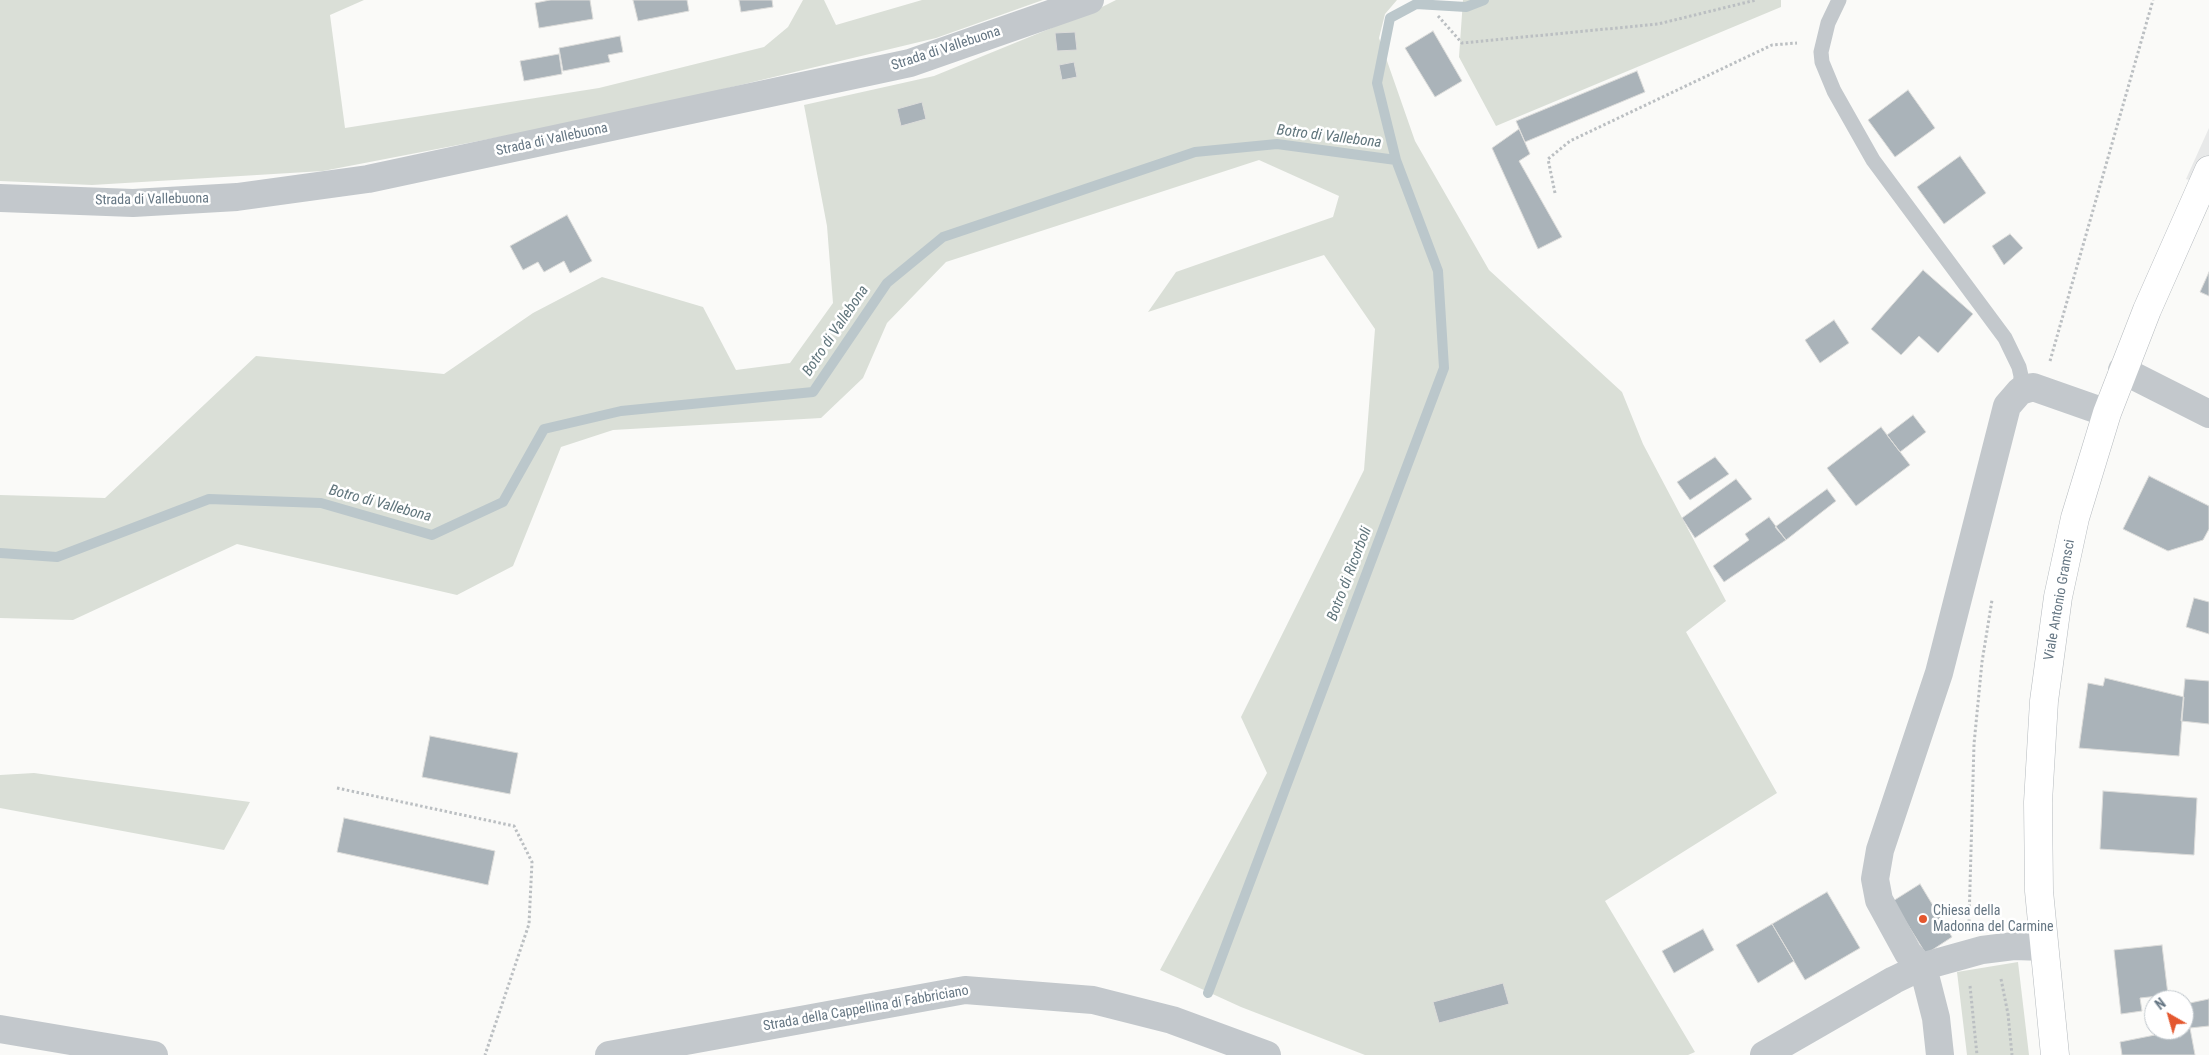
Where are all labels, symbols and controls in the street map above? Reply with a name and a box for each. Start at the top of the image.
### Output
street label: Strada di Vallebuona [889,23,1003,75]
street label: Strada di Vallebuona [495,120,609,160]
water label: Botro di Vallebona [1276,122,1382,152]
street label: Strada di Vallebuona [95,191,209,209]
water label: Botro di Vallebona [799,282,873,380]
water label: Botro di Vallebona [327,482,433,526]
water label: Botro di Ricorboli [1324,524,1376,624]
street label: Viale Antonio Gramsci [2041,538,2079,662]
place label: Chiesa della Madonna del Carmine [1933,903,2054,936]
marker: Chiesa della Madonna del Carmine [1917,913,1929,925]
street label: Strada della Cappellina di Fabbriciano [762,983,970,1035]
north arrow [2144,990,2194,1040]
text: N [2152,995,2169,1013]

